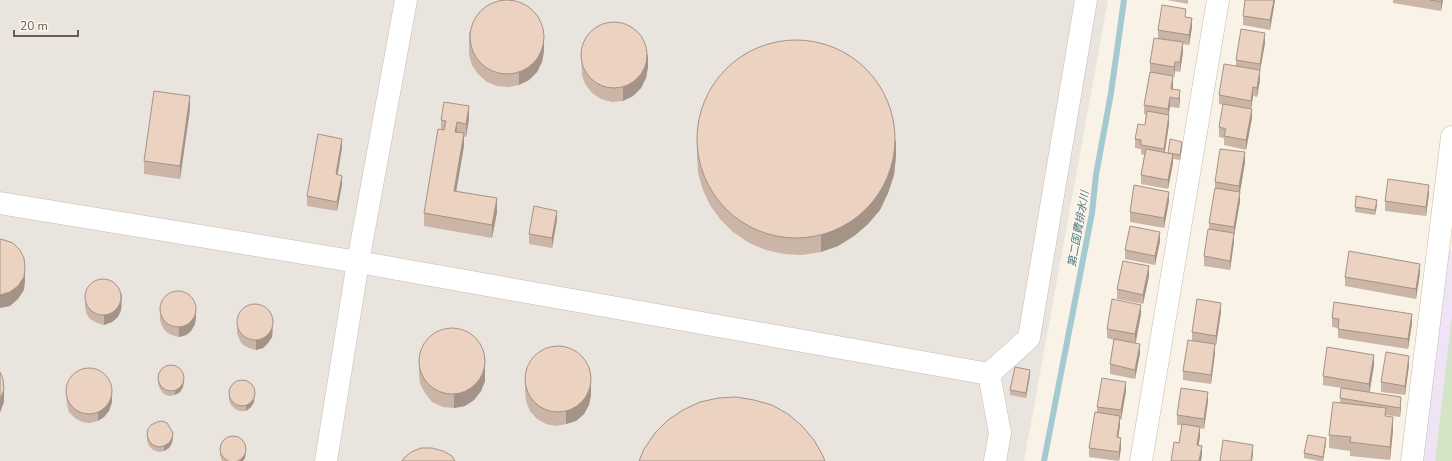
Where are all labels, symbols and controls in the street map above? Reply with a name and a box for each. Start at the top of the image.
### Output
scale bar [14,12,78,38]
text: 20 m [20,18,48,34]
water label: 第二国費排水川 [1064,189,1093,268]

